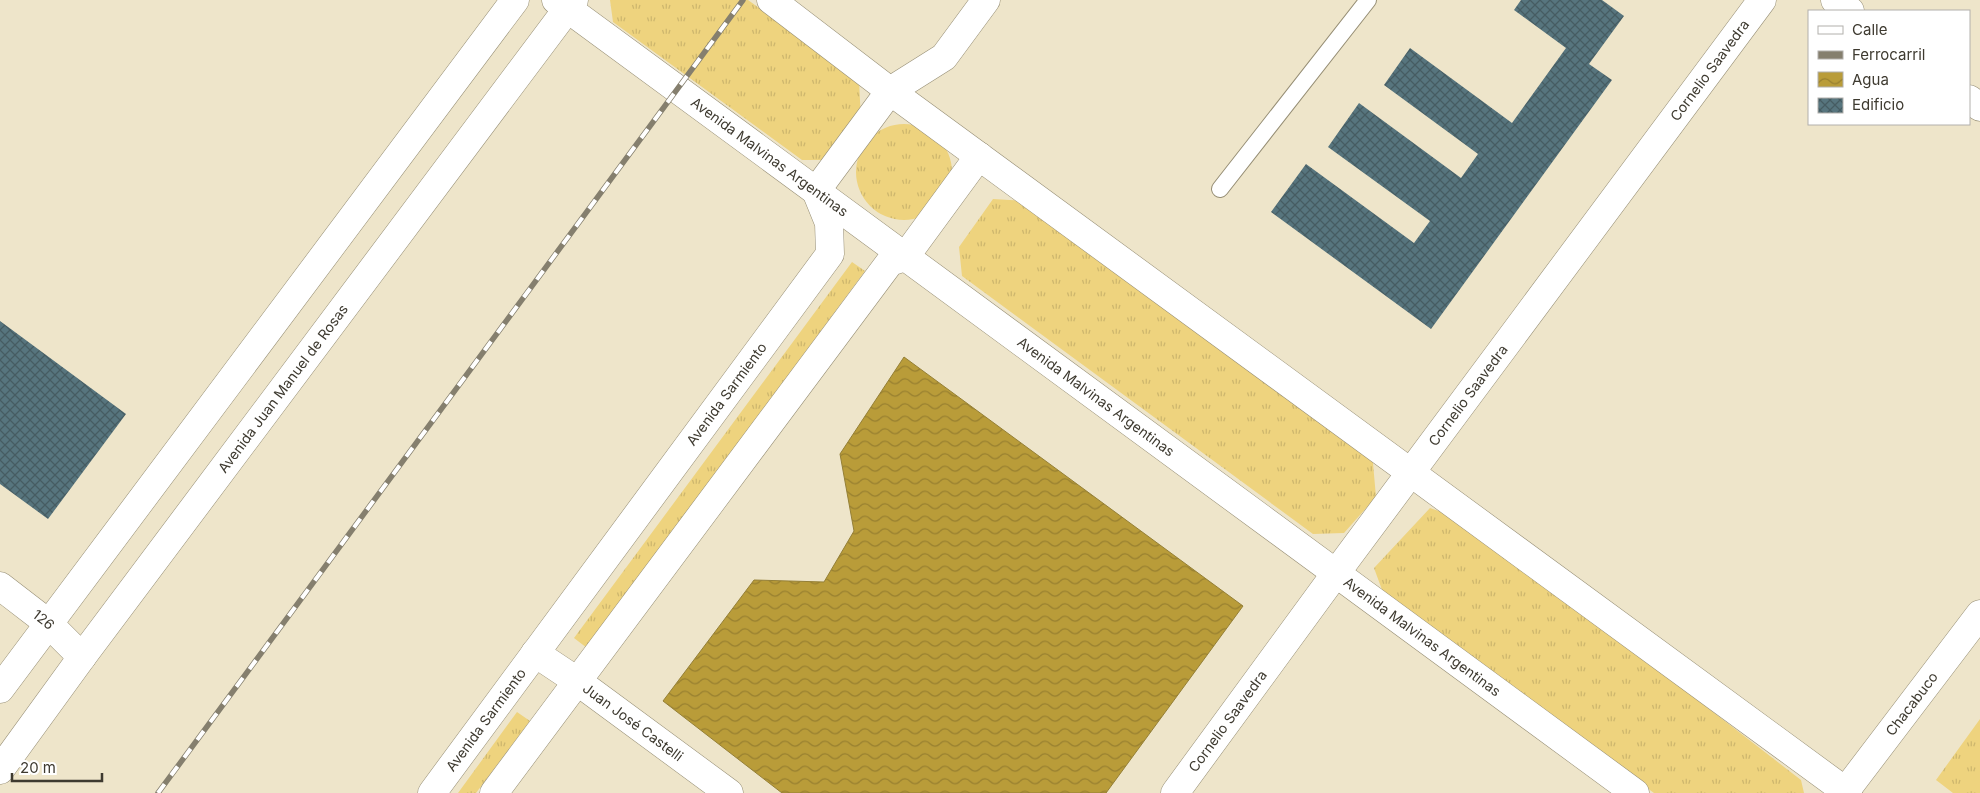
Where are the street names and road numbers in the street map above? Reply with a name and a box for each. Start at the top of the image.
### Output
street label: Cornelio Saavedra [1666,16,1752,124]
street label: Avenida Malvinas Argentinas [688,93,852,220]
street label: Avenida Juan Manuel de Rosas [214,301,351,476]
street label: Avenida Malvinas Argentinas [1014,333,1178,460]
street label: Avenida Sarmiento [683,339,770,449]
street label: Cornelio Saavedra [1425,341,1511,449]
street label: Avenida Malvinas Argentinas [1341,573,1504,700]
street label: 126 [30,605,59,633]
street label: Avenida Sarmiento [442,665,529,774]
street label: Cornelio Saavedra [1184,667,1270,775]
street label: Chacabuco [1882,668,1941,739]
street label: Juan José Castelli [580,679,687,764]

